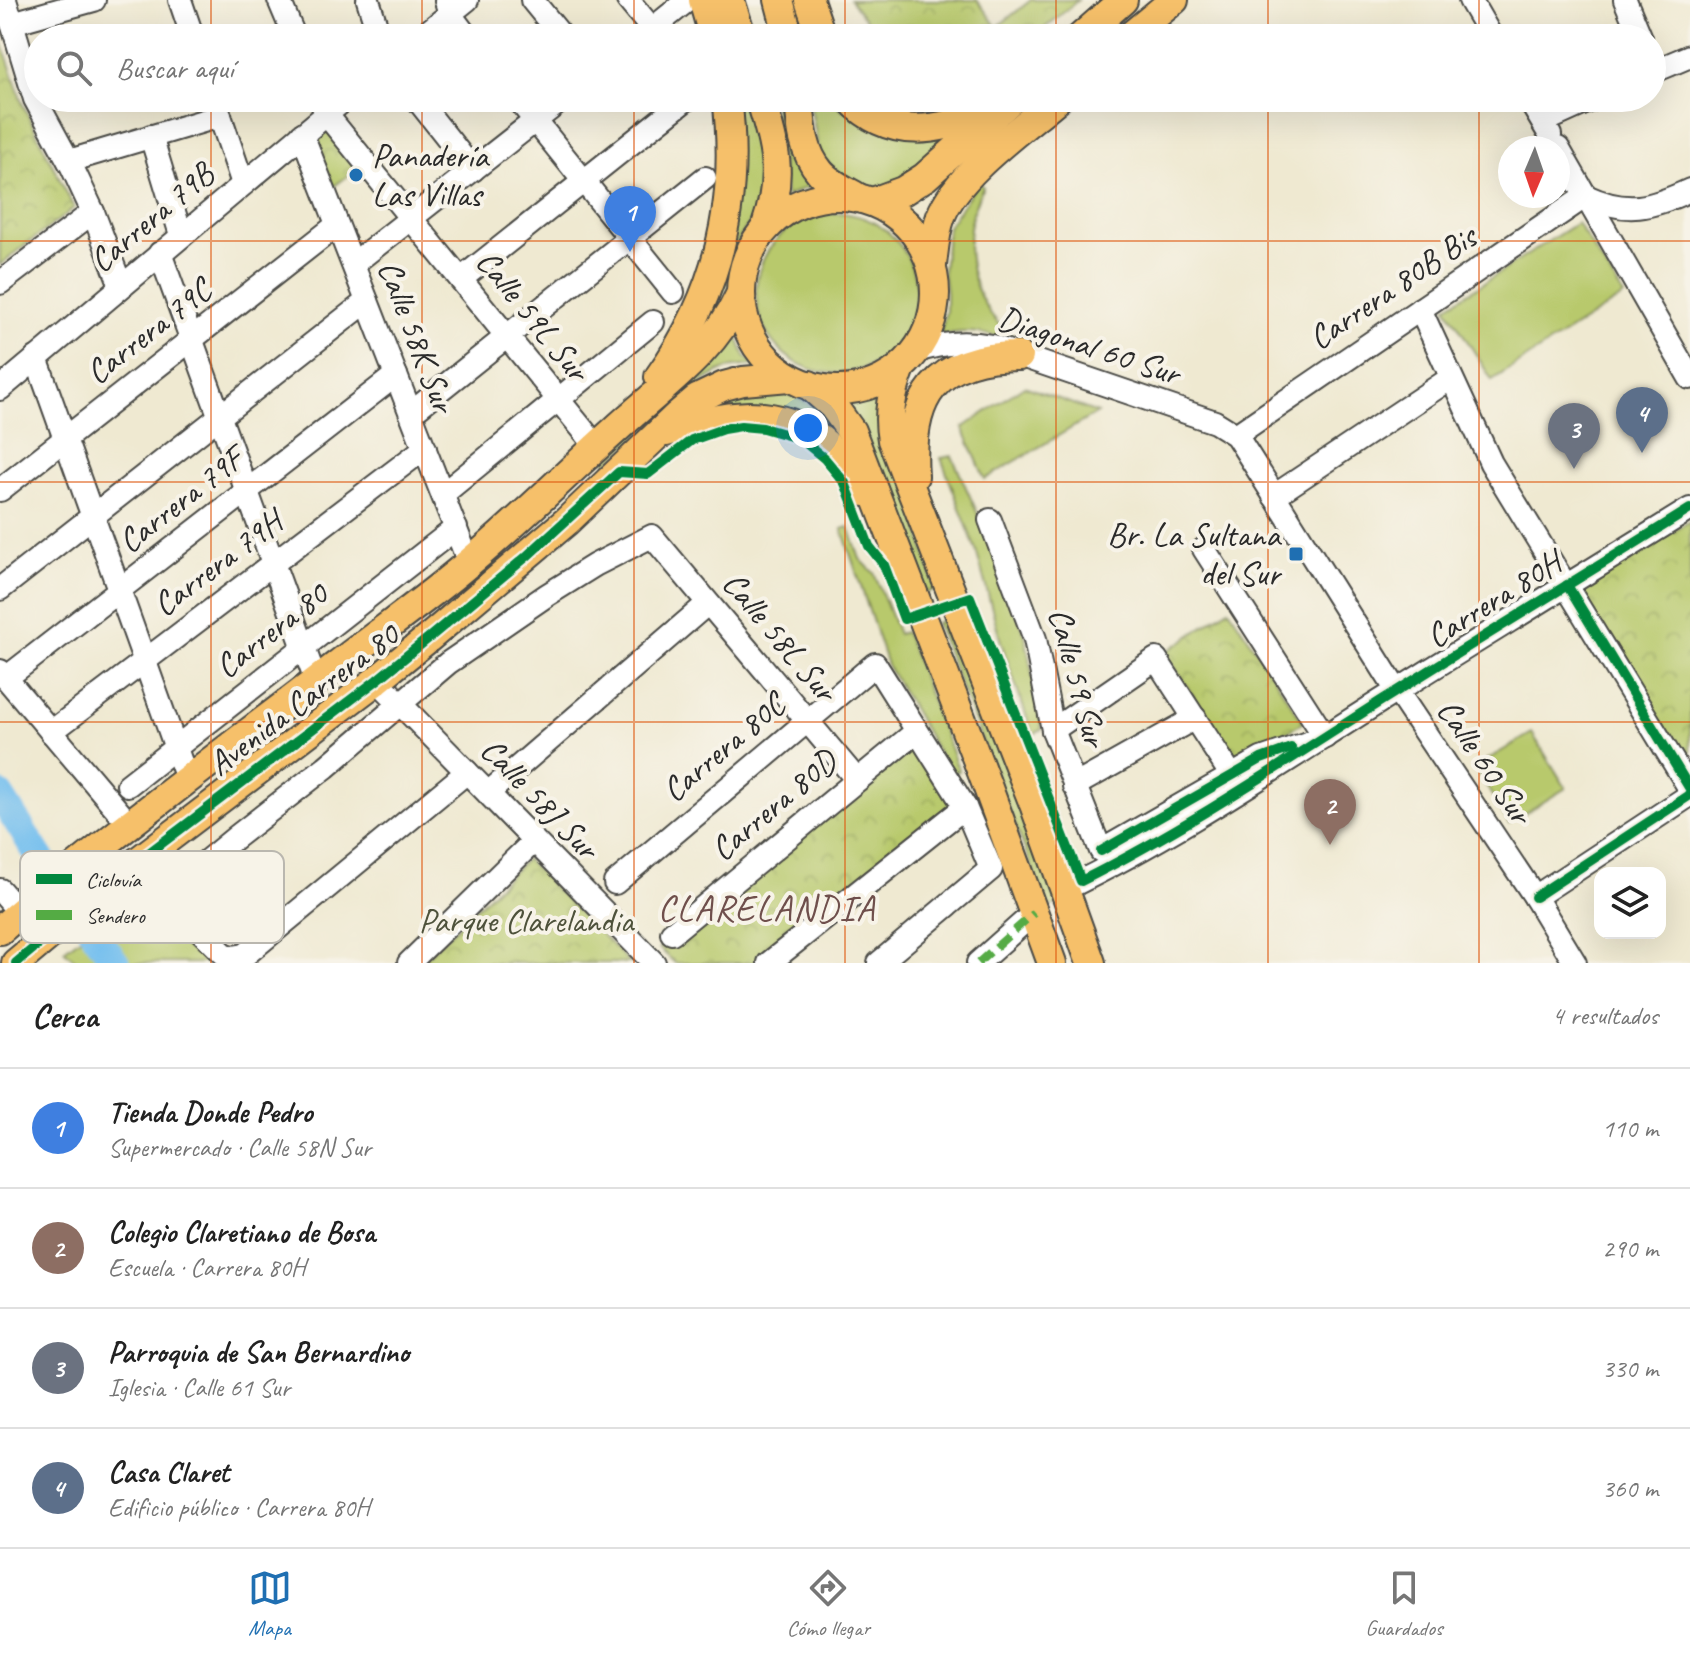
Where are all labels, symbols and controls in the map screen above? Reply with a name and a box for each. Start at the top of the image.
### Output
search box [24,24,1666,112]
icon: search [52,46,96,90]
text: Buscar aquí [116,49,234,87]
place label: Panadería Las Villas [372,134,490,216]
north arrow [1498,136,1570,208]
street label: Carrera 79B [80,151,224,281]
marker: Panadería Las Villas [347,166,365,184]
pin: 1 [604,186,656,252]
street label: Carrera 80B Bis [1300,213,1487,359]
street label: Calle 59L Sur [467,241,601,392]
street label: Calle 58K Sur [368,254,467,421]
street label: Carrera 79C [77,267,222,393]
street label: Diagonal 60 Sur [993,296,1189,396]
pin: 4 [1616,387,1668,453]
pin: 3 [1548,403,1600,469]
your location [788,408,828,448]
street label: Carrera 79F [109,433,257,562]
street label: Carrera 79H [144,497,295,625]
place label: Br. La Sultana del Sur [1107,513,1283,595]
street label: Carrera 80H [1418,538,1573,657]
marker: Br. La Sultana del Sur [1287,545,1305,563]
street label: Calle 58L Sur [713,562,849,713]
street label: Carrera 80 [206,571,338,687]
street label: Calle 59 Sur [1039,603,1118,754]
street label: Avenida Carrera 80 [199,612,409,785]
street label: Carrera 80C [653,681,796,811]
street label: Calle 60 Sur [1428,690,1544,835]
street label: Calle 58J Sur [472,728,611,870]
street label: Carrera 80D [701,738,847,870]
pin: 2 [1304,779,1356,845]
legend [20,851,284,943]
text: Ciclovía [86,866,142,894]
map controls [1594,867,1666,939]
button: layers [1594,867,1666,939]
district label: CLARELANDIA [658,885,876,931]
park label: Parque Clarelandia [419,899,636,942]
text: Sendero [86,902,146,930]
text: Cerca [32,994,98,1037]
text: 4 resultados [1552,999,1658,1032]
text: Tienda Donde Pedro [108,1093,312,1131]
text: 1 [52,1112,64,1145]
text: 110 m [1602,1112,1658,1145]
text: Supermercado · Calle 58N Sur [108,1131,371,1164]
text: Colegio Claretiano de Bosa [108,1213,375,1251]
text: 2 [52,1232,64,1265]
text: 290 m [1602,1232,1658,1265]
text: Escuela · Carrera 80H [108,1251,305,1284]
text: Parroquia de San Bernardino [108,1333,409,1371]
text: 3 [52,1352,64,1385]
text: 330 m [1602,1352,1658,1385]
text: Iglesia · Calle 61 Sur [108,1371,290,1404]
text: Casa Claret [108,1453,229,1491]
text: 4 [52,1472,64,1505]
text: 360 m [1602,1472,1658,1505]
text: Edificio público · Carrera 80H [108,1491,370,1524]
tab: Mapa [248,1566,292,1642]
tab: Cómo llegar [787,1566,870,1642]
tab: Guardados [1365,1566,1442,1642]

